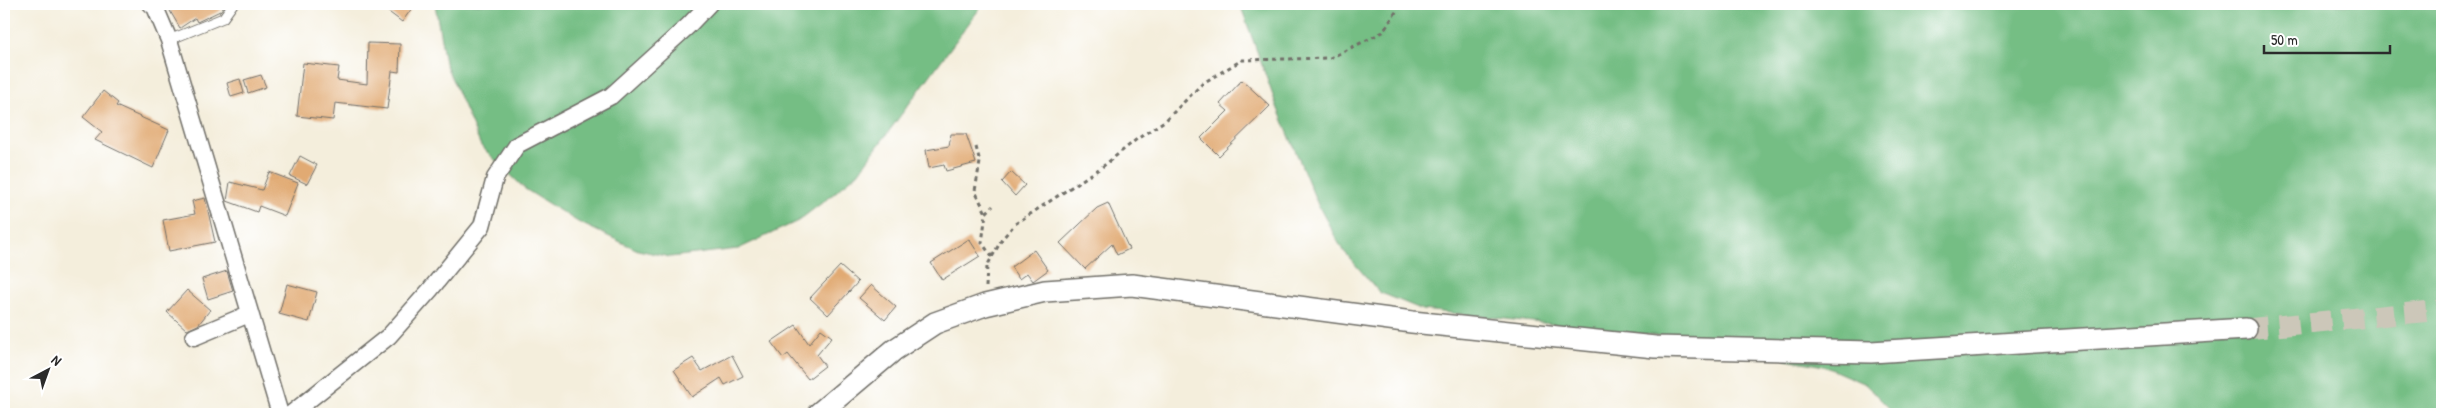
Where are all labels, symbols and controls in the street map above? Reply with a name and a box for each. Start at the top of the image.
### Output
scale bar [2264,22,2390,54]
text: 50 m [2271,29,2298,50]
north arrow [22,346,72,396]
text: N [48,350,66,370]

